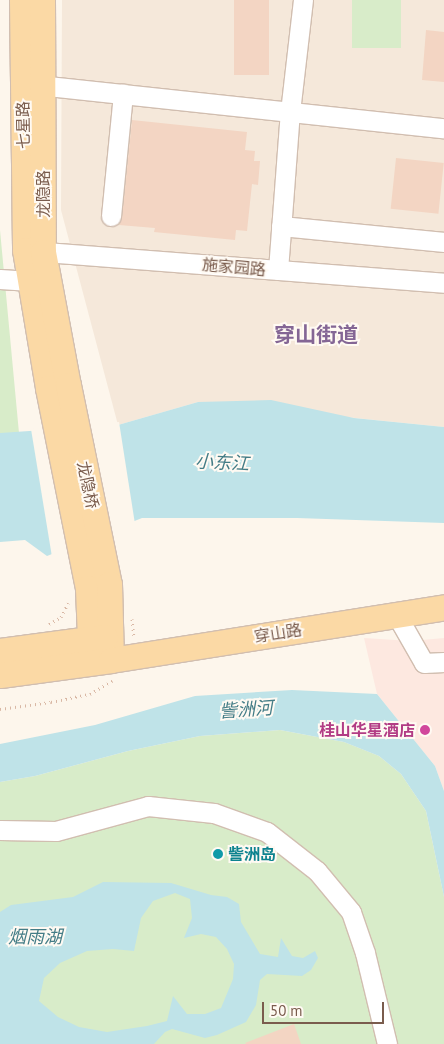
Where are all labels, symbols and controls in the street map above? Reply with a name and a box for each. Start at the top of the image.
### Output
street label: 七星路 [13,101,33,149]
street label: 龙隐路 [33,170,53,218]
street label: 施家园路 [201,255,267,279]
district label: 穿山街道 [274,322,358,348]
water label: 小东江 [194,451,250,475]
street label: 龙隐桥 [74,460,102,510]
street label: 穿山路 [253,620,303,646]
water label: 訾洲河 [218,697,274,723]
place label: 桂山华星酒店 [319,720,415,740]
marker: 桂山华星酒店 [419,724,431,736]
place label: 訾洲岛 [228,844,276,864]
marker: 訾洲岛 [212,848,224,860]
water label: 烟雨湖 [8,926,62,948]
scale bar [264,992,386,1024]
text: 50 m [270,1001,303,1020]

